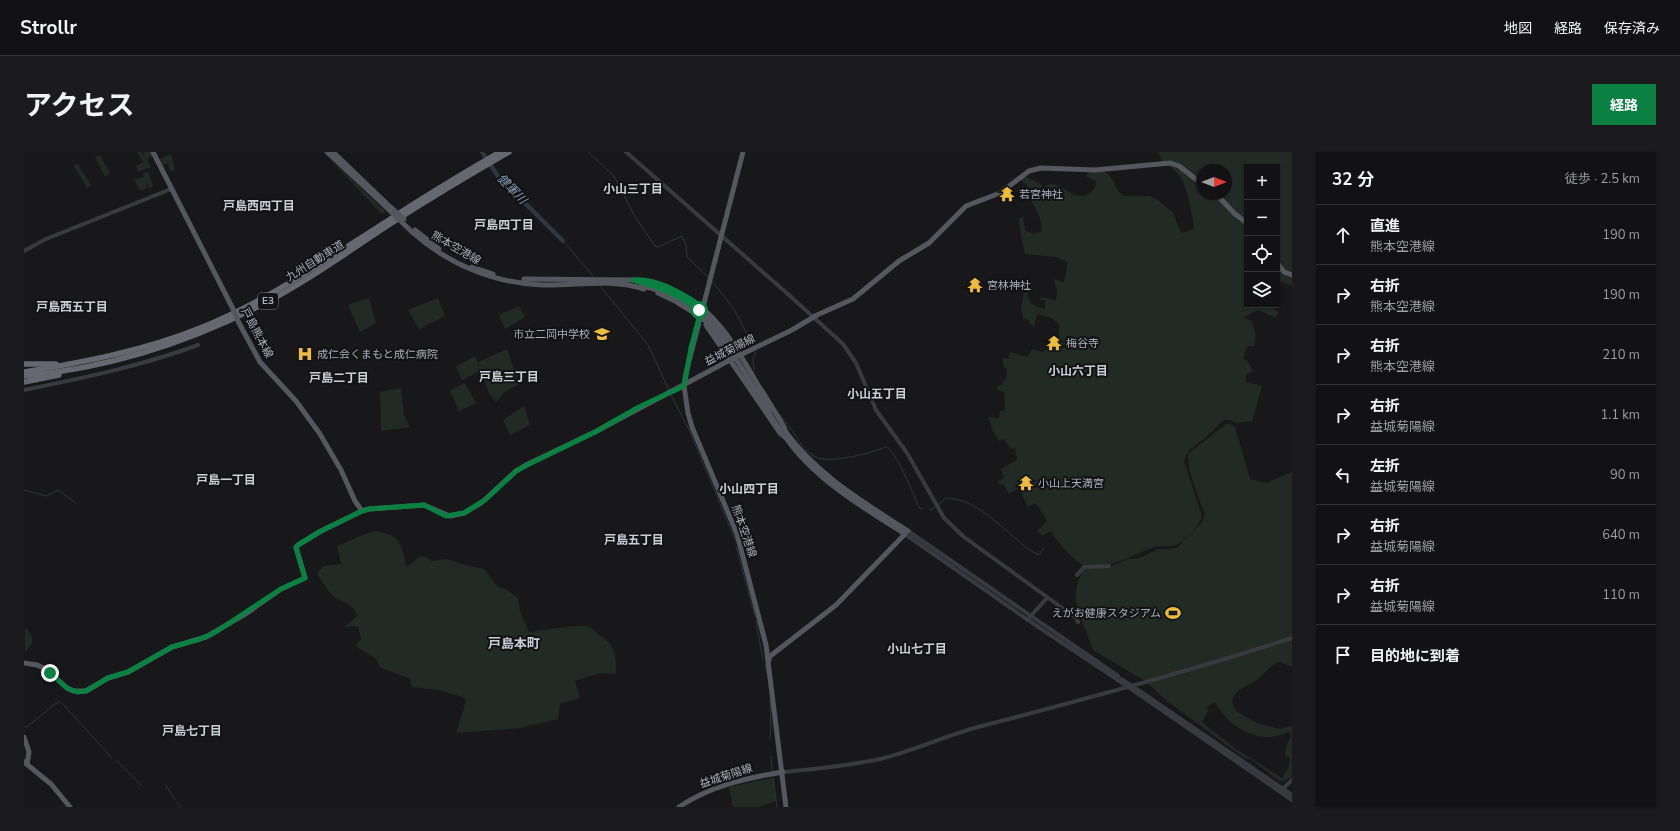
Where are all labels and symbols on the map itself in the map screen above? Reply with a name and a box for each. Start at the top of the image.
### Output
north arrow [1196,164,1232,200]
water label: 健軍川 [494,170,532,209]
district label: 小山三丁目 [603,181,663,197]
temple icon: 若宮神社 [998,185,1016,203]
place label: 若宮神社 [1019,187,1063,202]
district label: 戸島西四丁目 [223,198,295,214]
district label: 戸島四丁目 [474,217,534,233]
street label: 熊本空港線 [428,228,484,268]
street label: 九州自動車道 [283,237,347,285]
temple icon: 宮林神社 [966,276,984,294]
place label: 宮林神社 [987,278,1031,293]
road number: E3 [258,293,278,309]
district label: 戸島西五丁目 [36,299,108,315]
route start [690,301,708,319]
street label: 戸島熊本線 [237,305,277,361]
school or university icon: 市立二岡中学校 [593,325,611,343]
place label: 市立二岡中学校 [513,327,590,342]
street label: 益城菊陽線 [702,331,758,369]
temple icon: 梅谷寺 [1045,334,1063,352]
place label: 梅谷寺 [1066,336,1099,351]
hospital icon: 成仁会くまもと成仁病院 [296,345,314,363]
place label: 成仁会くまもと成仁病院 [317,347,438,362]
district label: 小山六丁目 [1048,363,1108,379]
district label: 戸島三丁目 [479,369,539,385]
district label: 戸島二丁目 [309,370,369,386]
district label: 小山五丁目 [847,386,907,402]
district label: 戸島一丁目 [196,472,256,488]
temple icon: 小山上天満宮 [1017,474,1035,492]
place label: 小山上天満宮 [1038,476,1104,491]
district label: 小山四丁目 [719,481,779,497]
street label: 熊本空港線 [728,503,760,559]
district label: 戸島五丁目 [604,532,664,548]
sports icon: えがお健康スタジアム [1164,604,1182,622]
place label: えがお健康スタジアム [1052,606,1161,621]
district label: 戸島本町 [488,635,540,653]
district label: 小山七丁目 [887,641,947,657]
route end [41,664,59,682]
district label: 戸島七丁目 [162,723,222,739]
street label: 益城菊陽線 [698,760,754,792]

